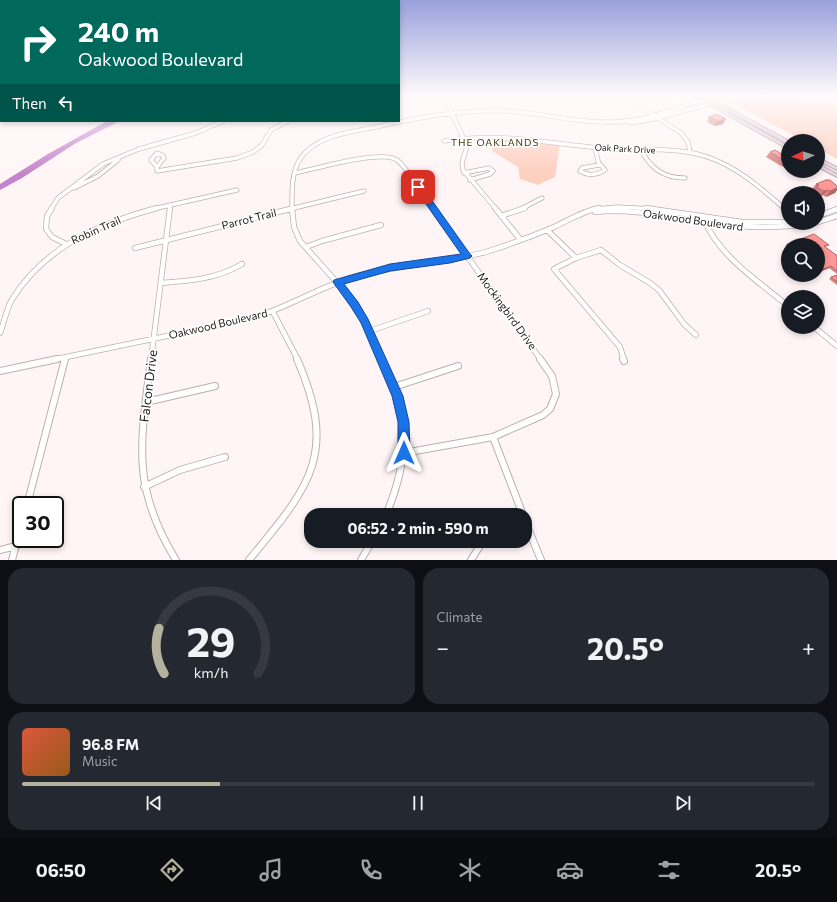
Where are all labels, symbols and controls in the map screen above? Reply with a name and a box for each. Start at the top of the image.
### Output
text: 240 m [78,14,159,48]
icon: right [12,16,64,68]
text: Oakwood Boulevard [78,48,243,70]
icon: left [55,92,77,114]
text: Then [12,94,47,112]
north arrow [781,134,825,178]
map controls [781,134,825,334]
district label: THE OAKLANDS [451,136,539,148]
street label: Oak Park Drive [594,141,656,156]
pin [401,170,435,204]
icon: arrive [407,176,429,198]
button: sound [781,186,825,230]
street label: Parrot Trail [220,205,278,232]
street label: Oakwood Boulevard [642,206,744,233]
street label: Robin Trail [69,213,123,246]
button: search [781,238,825,282]
street label: Mockingbird Drive [475,270,540,352]
button: layers [781,290,825,334]
street label: Oakwood Boulevard [167,306,269,341]
street label: Falcon Drive [136,349,160,423]
position arrow [383,432,425,474]
speed limit sign: 30 [12,496,64,548]
text: 06:52 · 2 min · 590 m [347,519,489,537]
text: Climate [437,609,482,625]
text: 29 [187,615,236,666]
text: 20.5° [587,629,664,666]
text: − [437,634,449,661]
text: + [802,634,815,661]
text: km/h [194,663,229,681]
text: 96.8 FM [82,735,139,753]
text: Music [82,753,117,769]
icon: previous [143,792,165,814]
icon: pause [407,792,429,814]
icon: next [672,792,694,814]
icon: directions [158,856,186,884]
icon: music [257,856,285,884]
icon: phone [357,856,385,884]
icon: climate [456,856,484,884]
icon: car [556,856,584,884]
icon: filters [655,856,683,884]
text: 06:50 [36,859,86,881]
text: 20.5° [755,859,801,881]

